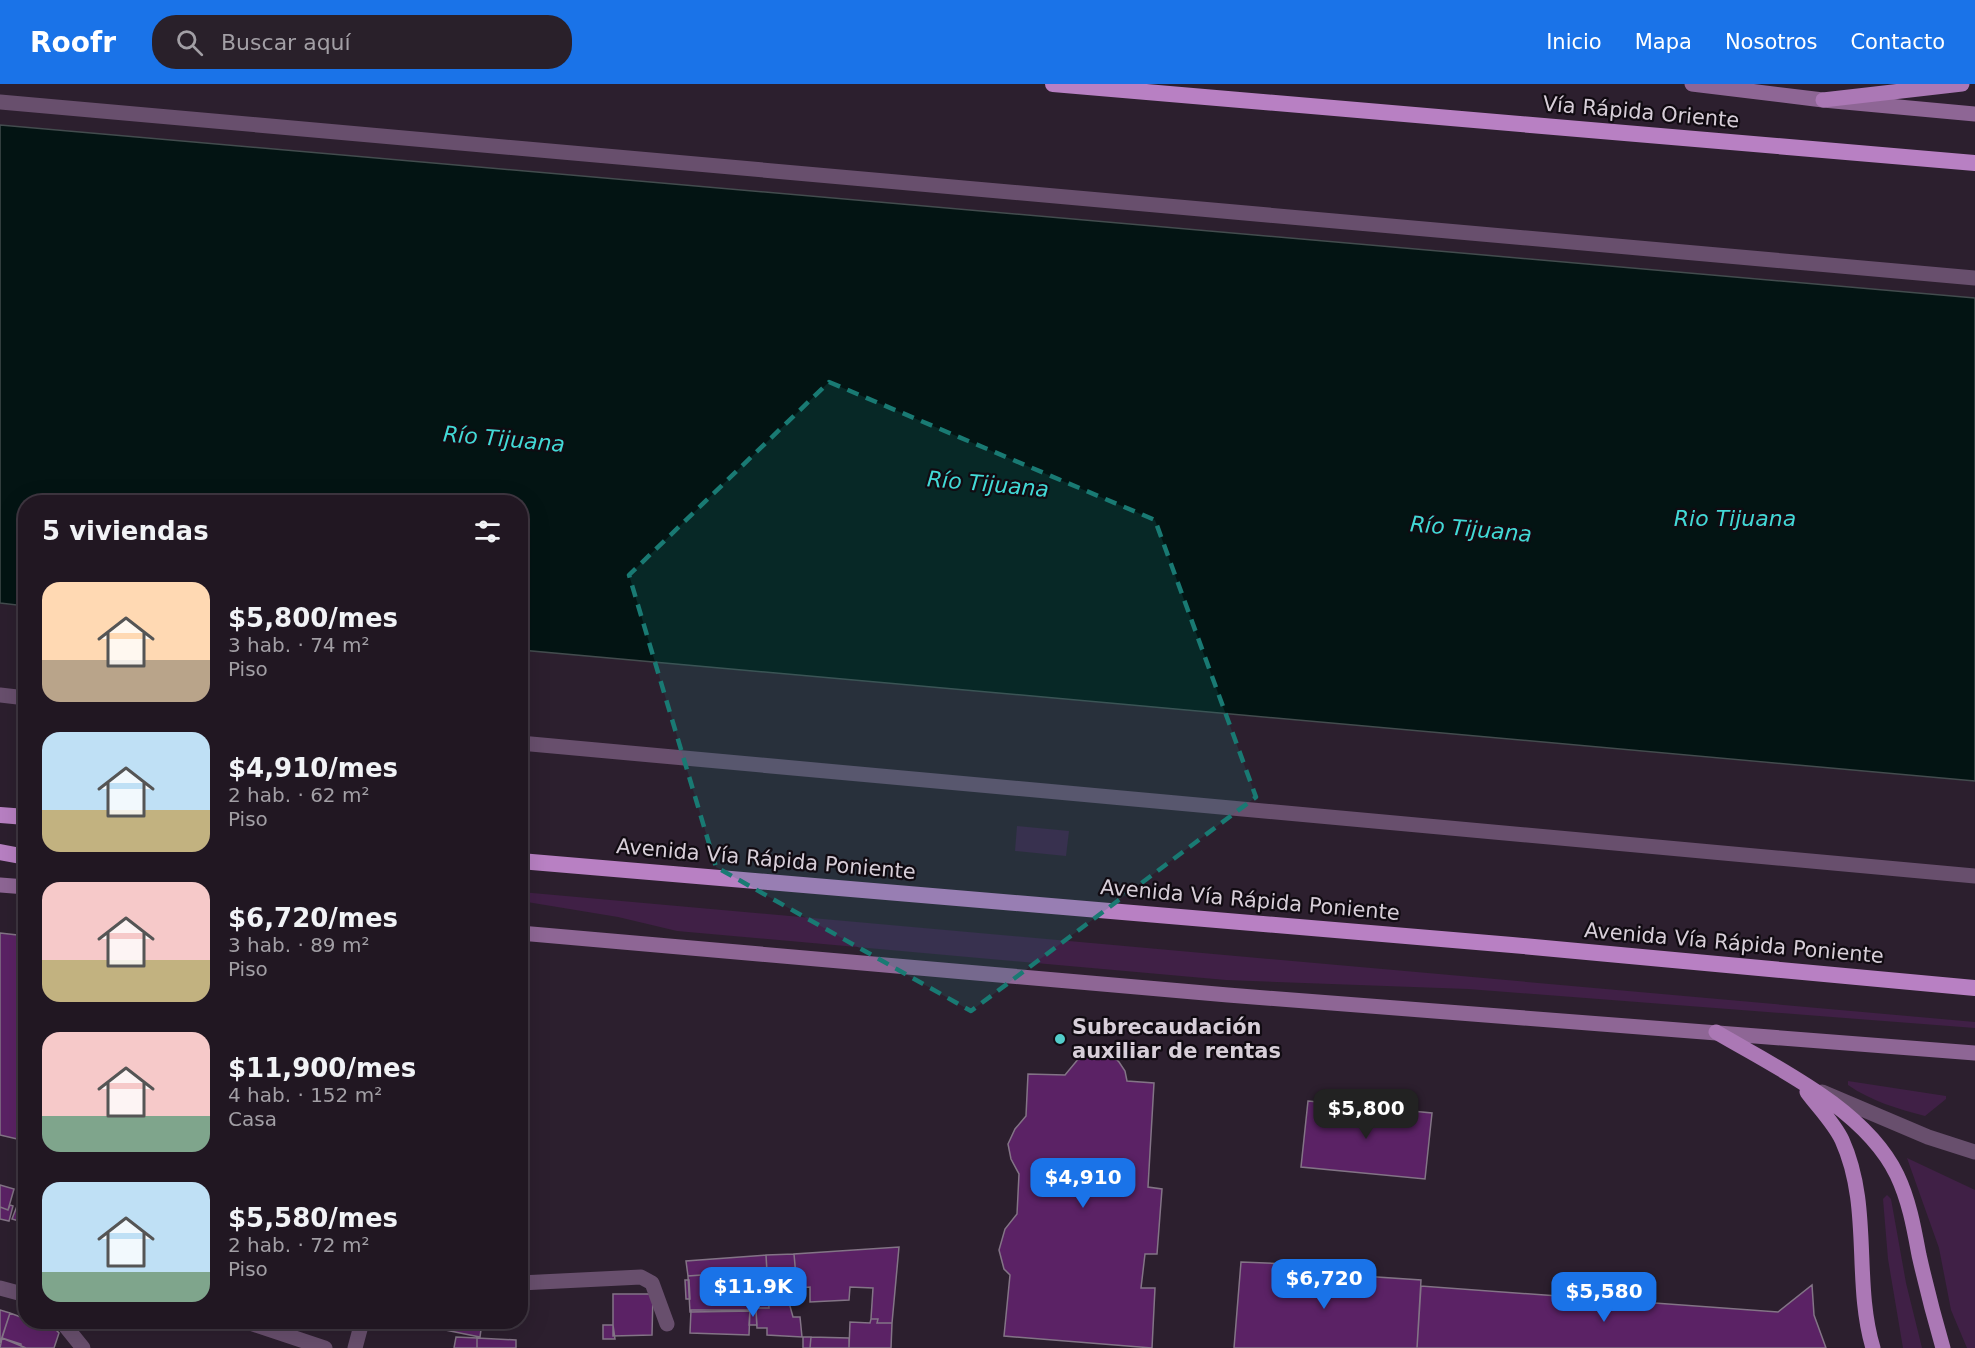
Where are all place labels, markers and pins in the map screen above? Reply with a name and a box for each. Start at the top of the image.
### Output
place label: Subrecaudación auxiliar de rentas [1072,1015,1281,1063]
marker: Subrecaudación auxiliar de rentas [1053,1032,1067,1046]
pin: $5,800 [1317,1089,1415,1140]
pin: $4,910 [1034,1158,1132,1209]
pin: $6,720 [1275,1259,1373,1310]
pin: $11.9K [704,1267,802,1318]
pin: $5,580 [1555,1272,1653,1323]

